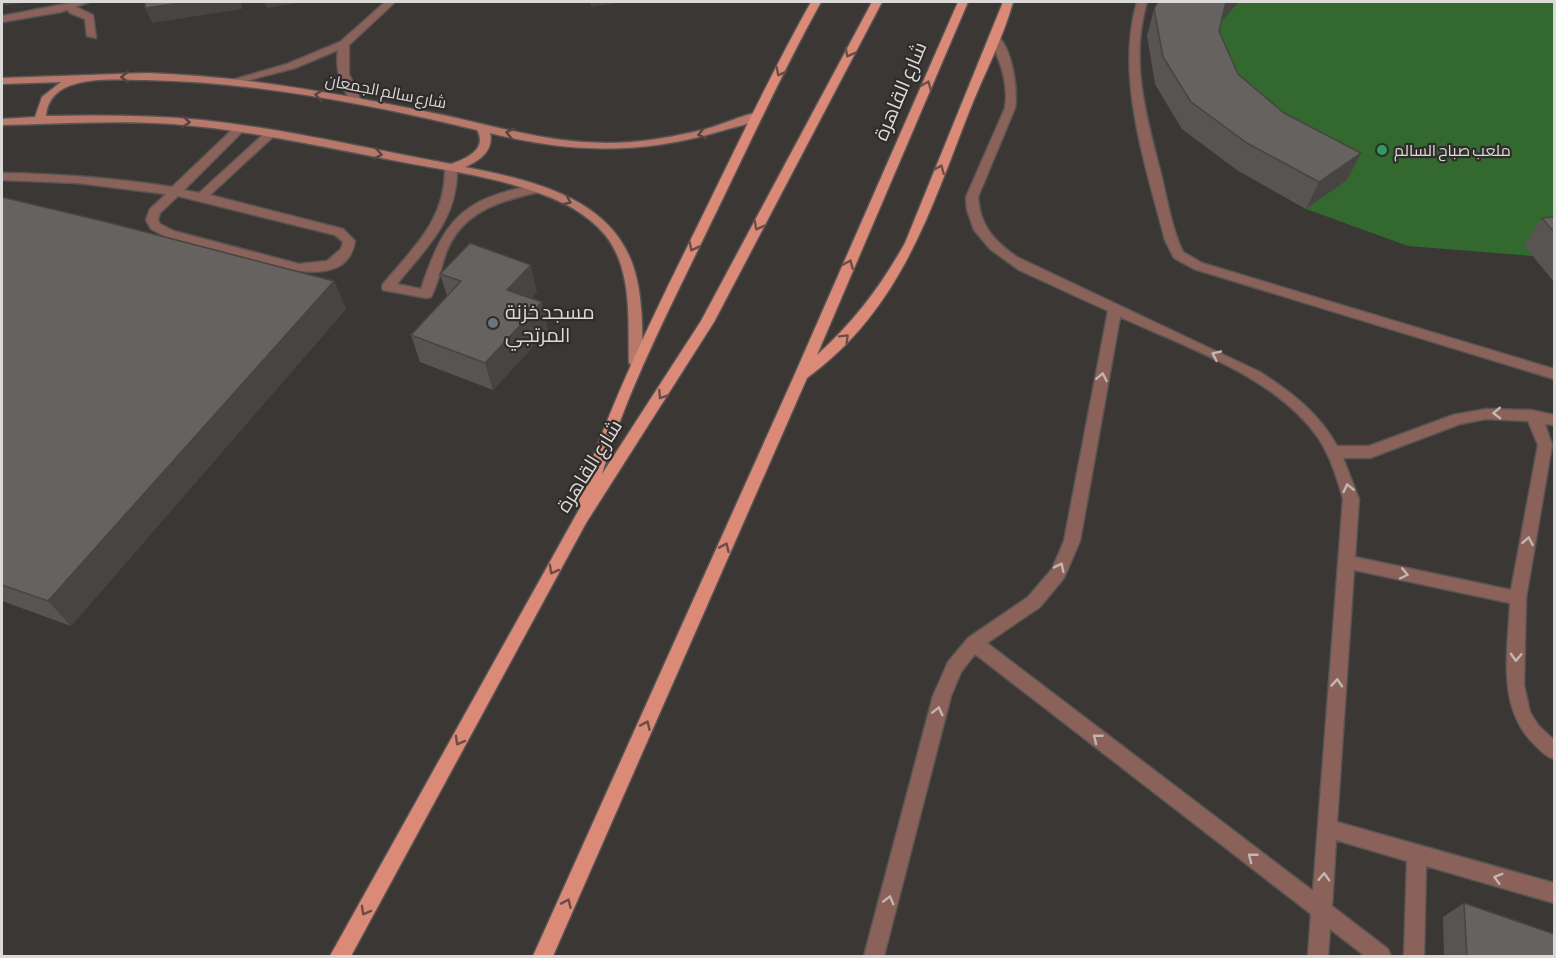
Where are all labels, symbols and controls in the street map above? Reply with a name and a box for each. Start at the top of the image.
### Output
street label: شارع القاهرة [869,38,933,145]
one-way arrow [845,47,856,57]
one-way arrow [775,66,787,77]
street label: شارع سالم الجمعان [323,70,448,115]
one-way arrow [120,71,129,83]
one-way arrow [920,81,932,92]
one-way arrow [314,90,323,102]
one-way arrow [181,115,190,128]
one-way arrow [698,127,708,139]
one-way arrow [505,128,515,141]
place label: ملعب صباح السالم [1394,141,1511,162]
marker: ملعب صباح السالم [1375,143,1389,157]
one-way arrow [373,147,383,160]
one-way arrow [933,165,945,176]
one-way arrow [560,194,571,206]
one-way arrow [754,219,765,230]
one-way arrow [689,240,700,251]
one-way arrow [842,259,854,270]
place label: مسجد خزنة المرتجي [505,300,595,351]
marker: مسجد خزنة المرتجي [486,316,500,330]
one-way arrow [838,334,849,345]
one-way arrow [1212,351,1223,363]
one-way arrow [1095,372,1108,382]
one-way arrow [657,389,669,399]
one-way arrow [1492,407,1501,420]
street label: شارع القاهرة [551,415,629,518]
one-way arrow [1343,484,1356,494]
one-way arrow [1522,536,1534,545]
one-way arrow [718,542,730,553]
one-way arrow [1053,562,1065,573]
one-way arrow [549,564,560,574]
one-way arrow [1398,567,1408,580]
one-way arrow [1510,652,1523,661]
one-way arrow [1330,678,1343,687]
one-way arrow [931,706,943,717]
one-way arrow [639,720,651,731]
one-way arrow [1093,734,1104,745]
one-way arrow [455,735,466,745]
one-way arrow [1247,853,1258,864]
one-way arrow [1317,873,1330,882]
one-way arrow [1493,873,1504,885]
one-way arrow [882,895,895,905]
one-way arrow [560,898,572,909]
one-way arrow [361,905,372,916]

